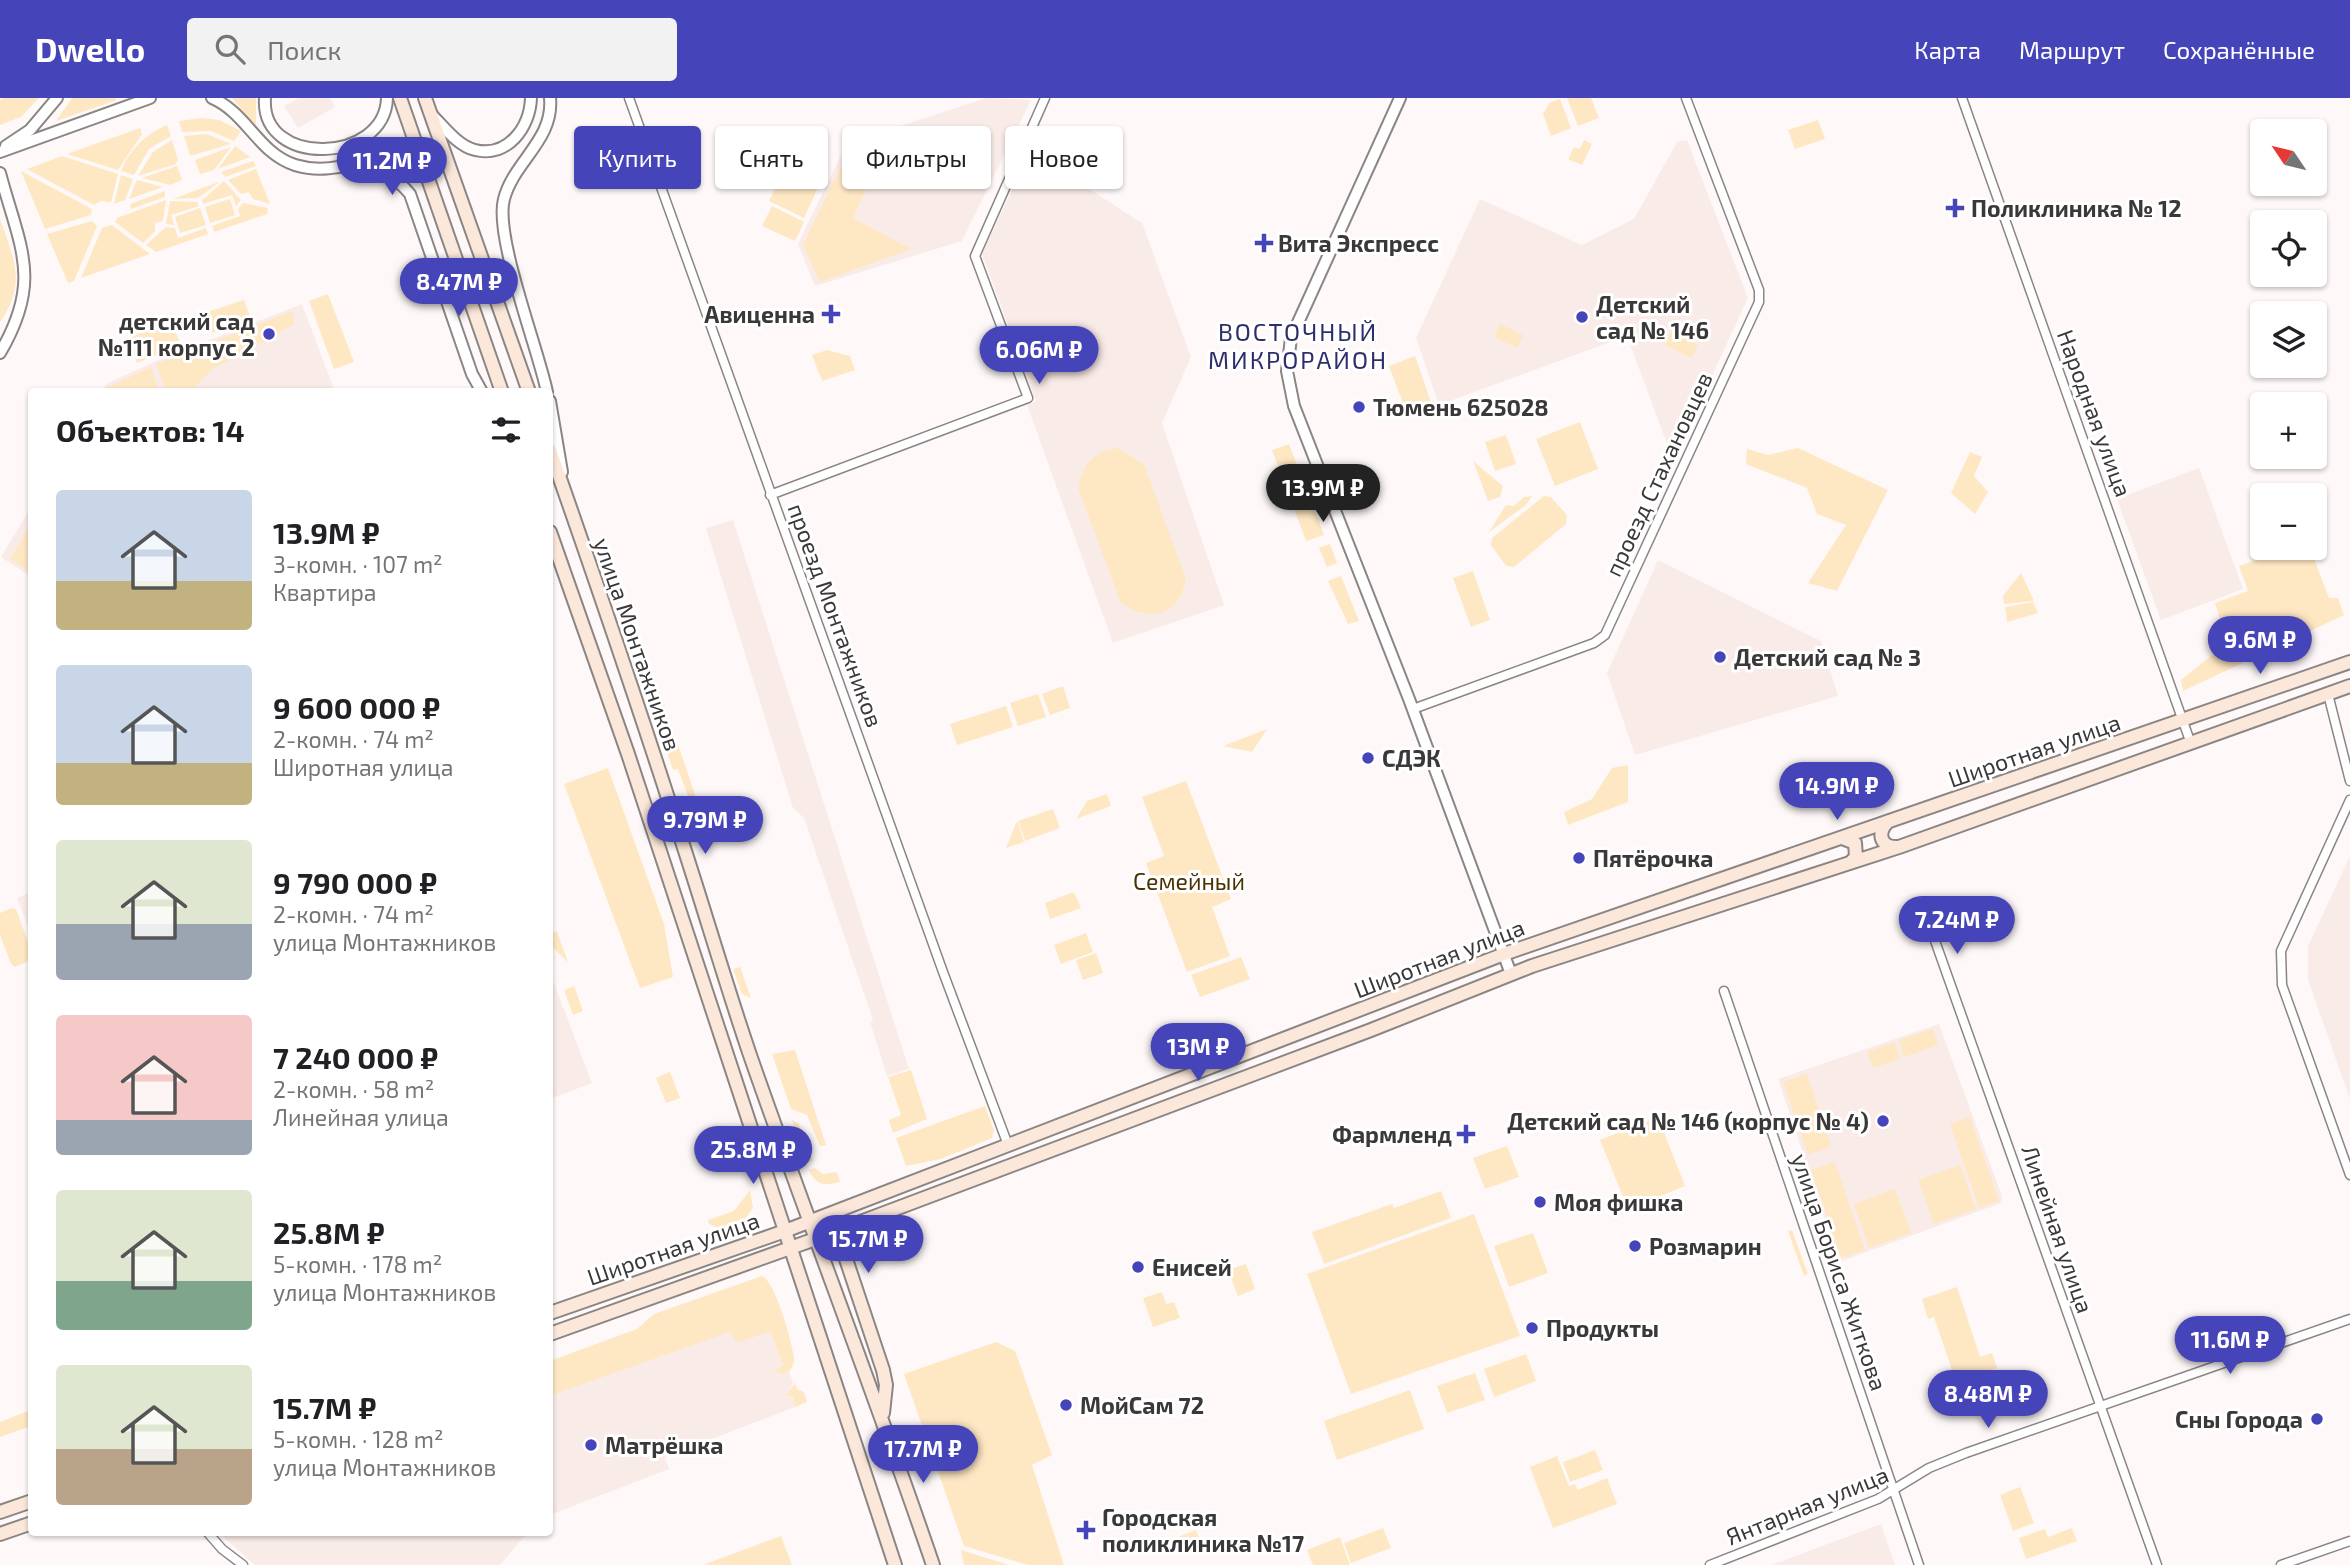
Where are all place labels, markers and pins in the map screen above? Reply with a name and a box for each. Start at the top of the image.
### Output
pin: 11.2M ₽ [327,138,457,197]
place label: Поликлиника № 12 [1971,194,2182,222]
marker: Поликлиника № 12 [1945,198,1965,218]
place label: Вита Экспресс [1278,229,1439,257]
marker: Вита Экспресс [1256,235,1272,251]
pin: 8.47M ₽ [394,258,524,318]
place label: Детский сад № 146 [1596,290,1709,344]
place label: Авиценна [704,300,815,328]
marker: Авиценна [821,304,841,324]
place label: детский сад №111 корпус 2 [98,307,255,361]
marker: Детский сад № 146 [1574,309,1590,325]
marker: детский сад №111 корпус 2 [261,326,277,342]
pin: 6.06M ₽ [974,327,1104,386]
place label: Тюмень 625028 [1373,393,1549,421]
marker: Тюмень 625028 [1351,399,1367,415]
pin: 13.9M ₽ [1258,464,1388,524]
pin: 9.6M ₽ [2203,616,2317,676]
place label: Детский сад № 3 [1734,643,1921,671]
marker: Детский сад № 3 [1712,649,1728,665]
place label: СДЭК [1382,744,1441,772]
marker: СДЭК [1360,750,1376,766]
pin: 14.9M ₽ [1772,762,1902,822]
pin: 9.79M ₽ [640,796,770,856]
place label: Пятёрочка [1593,844,1713,872]
marker: Пятёрочка [1571,850,1587,866]
pin: 7.24M ₽ [1892,896,2022,956]
pin: 13M ₽ [1149,1024,1247,1083]
place label: Детский сад № 146 (корпус № 4) [1507,1107,1869,1135]
marker: Детский сад № 146 (корпус № 4) [1875,1113,1891,1129]
place label: Фармленд [1332,1120,1452,1148]
pin: 25.8M ₽ [688,1126,818,1186]
marker: Фармленд [1458,1126,1474,1142]
place label: Моя фишка [1554,1188,1683,1216]
marker: Моя фишка [1532,1194,1548,1210]
pin: 15.7M ₽ [803,1216,933,1275]
place label: Розмарин [1649,1232,1762,1260]
marker: Розмарин [1627,1238,1643,1254]
place label: Енисей [1152,1253,1232,1281]
marker: Енисей [1130,1259,1146,1275]
place label: Продукты [1546,1314,1659,1342]
pin: 11.6M ₽ [2165,1316,2295,1376]
marker: Продукты [1524,1320,1540,1336]
pin: 8.48M ₽ [1923,1370,2053,1430]
place label: МойСам 72 [1080,1391,1204,1419]
marker: МойСам 72 [1058,1397,1074,1413]
place label: Сны Города [2175,1405,2303,1433]
marker: Сны Города [2309,1411,2325,1427]
pin: 17.7M ₽ [858,1426,988,1485]
place label: Матрёшка [605,1431,723,1459]
marker: Матрёшка [583,1437,599,1453]
place label: Городская поликлиника №17 [1102,1503,1304,1557]
marker: Городская поликлиника №17 [1076,1520,1096,1540]

